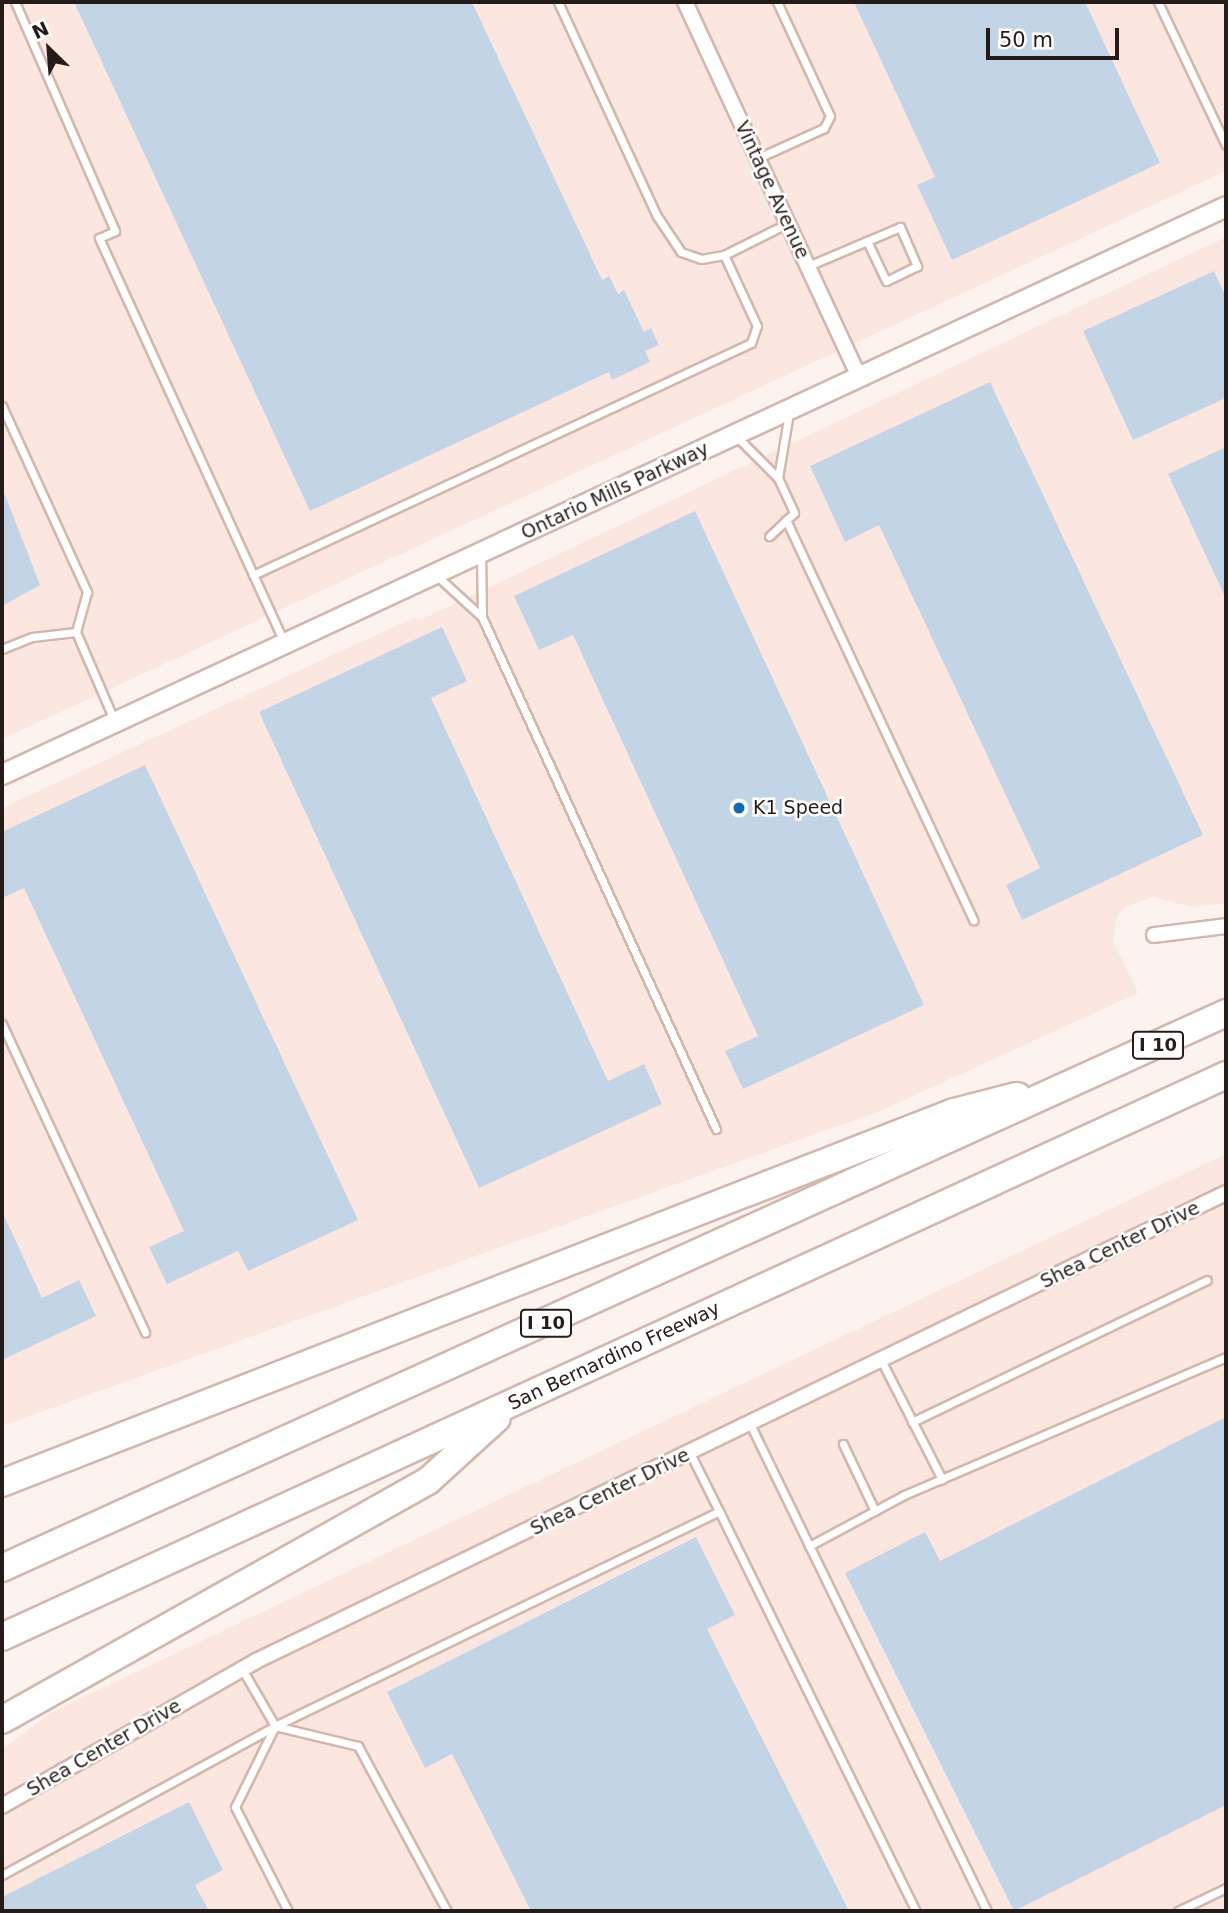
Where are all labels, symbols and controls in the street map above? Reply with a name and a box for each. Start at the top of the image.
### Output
north arrow [14,14,84,84]
scale bar [990,14,1123,58]
text: N [28,17,52,43]
text: 50 m [999,28,1053,52]
street label: Vintage Avenue [730,117,814,263]
street label: Ontario Mills Parkway [518,437,712,545]
place label: K1 Speed [753,797,843,819]
marker: K1 Speed [731,800,747,816]
road number: I 10 [1132,1030,1184,1060]
street label: Shea Center Drive [1037,1197,1203,1293]
street label: San Bernardino Freeway [505,1297,723,1415]
road number: I 10 [520,1308,572,1338]
street label: Shea Center Drive [527,1444,693,1540]
street label: Shea Center Drive [23,1695,185,1801]

